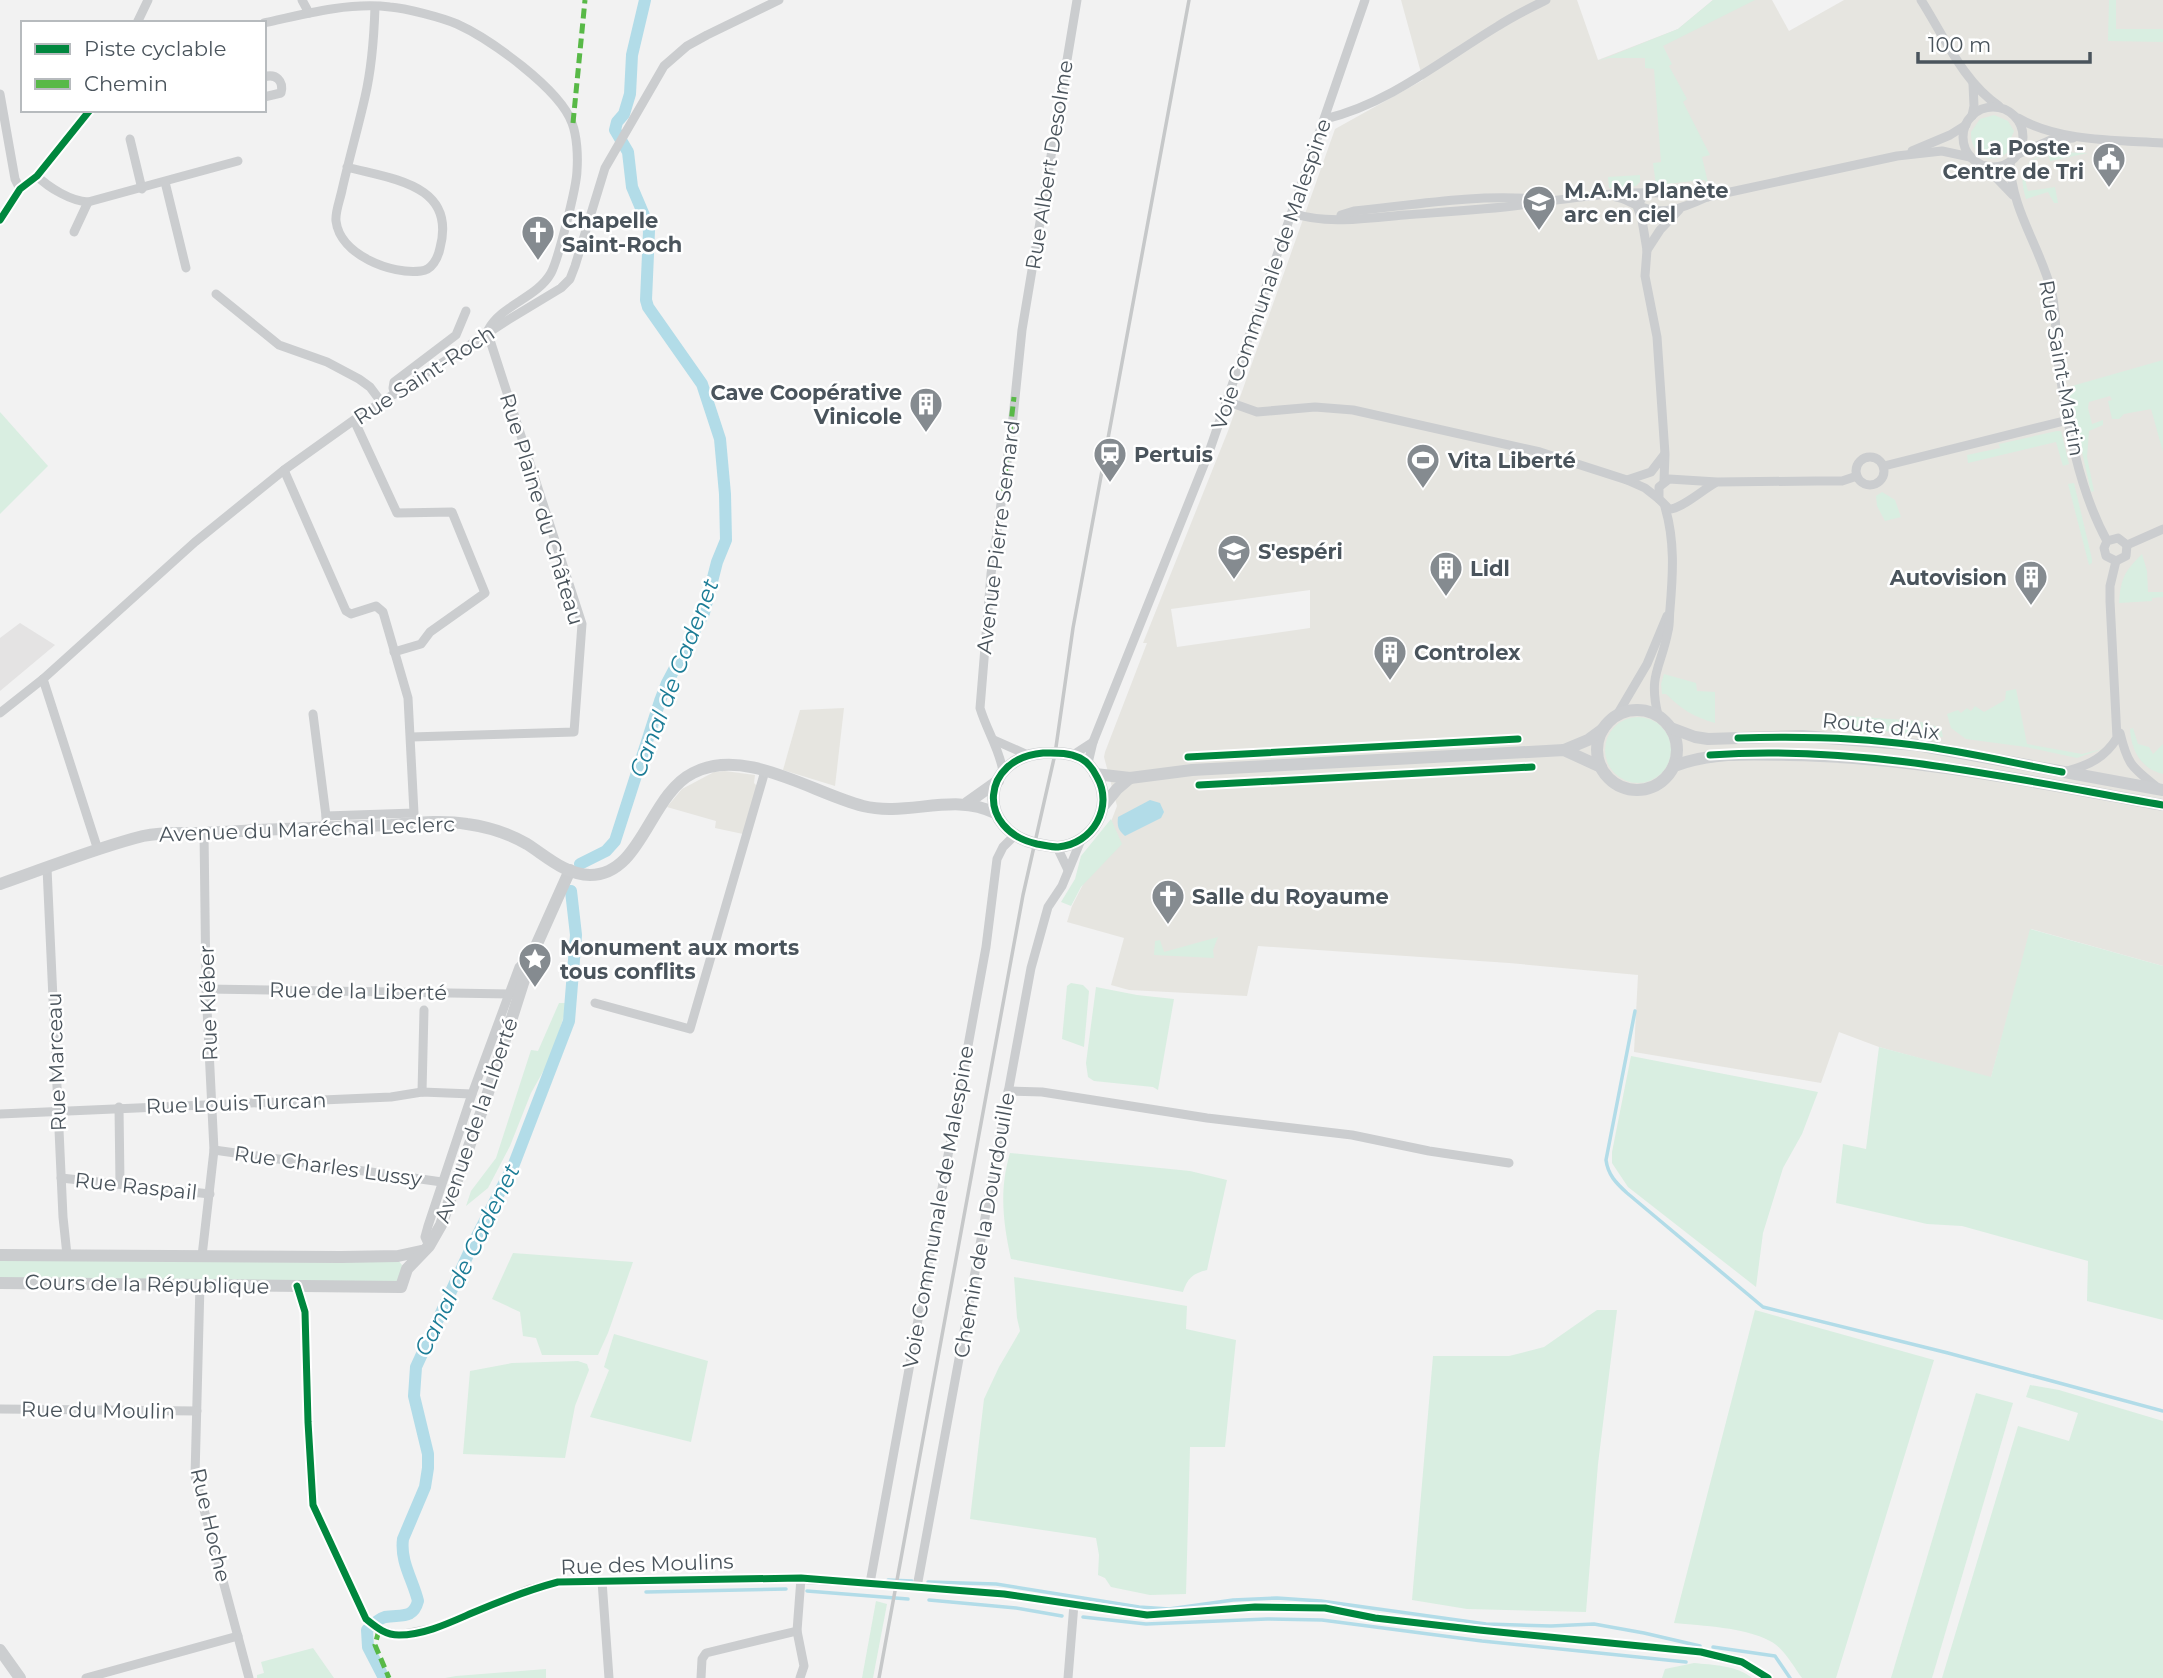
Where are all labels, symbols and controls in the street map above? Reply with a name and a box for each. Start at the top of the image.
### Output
legend [21,21,266,112]
scale bar [1918,21,2090,65]
text: 100 m [1928,32,1991,57]
text: Piste cyclable [84,36,226,61]
street label: Rue Albert Desolme [1020,58,1078,272]
text: Chemin [84,71,168,96]
street label: Voie Communale de Malespine [1206,115,1336,433]
place label: La Poste - Centre de Tri [1942,135,2084,184]
public building icon: La Poste - Centre de Tri [2090,140,2128,189]
place label: M.A.M. Planète arc en ciel [1564,178,1729,227]
school or university icon: M.A.M. Planète arc en ciel [1520,183,1558,232]
place label: Chapelle Saint-Roch [562,208,682,257]
church icon: Chapelle Saint-Roch [519,213,557,262]
street label: Rue Saint-Martin [2034,278,2090,458]
street label: Rue Saint-Roch [349,320,499,430]
place label: Cave Coopérative Vinicole [710,380,902,429]
building icon: Cave Coopérative Vinicole [907,385,945,434]
street label: Rue Plaine du Château [495,390,589,628]
street label: Avenue Pierre Semard [971,419,1025,655]
station icon: Pertuis [1091,435,1129,484]
sports icon: Vita Liberté [1404,441,1442,490]
place label: Pertuis [1134,442,1213,467]
place label: Vita Liberté [1447,448,1576,473]
school or university icon: S'espéri [1215,532,1253,581]
place label: S'espéri [1258,539,1343,564]
building icon: Lidl [1427,549,1465,598]
place label: Lidl [1470,556,1510,581]
building icon: Autovision [2012,558,2050,607]
place label: Autovision [1889,565,2007,590]
water label: Canal de Cadenet [623,574,725,781]
building icon: Controlex [1371,633,1409,682]
place label: Controlex [1414,640,1521,665]
street label: Route d'Aix [1821,707,1941,745]
street label: Avenue du Maréchal Leclerc [159,811,455,847]
church icon: Salle du Royaume [1149,877,1187,926]
place label: Salle du Royaume [1192,884,1389,909]
place label: Monument aux morts tous conflits [560,935,799,984]
place icon: Monument aux morts tous conflits [516,940,554,989]
street label: Rue Kléber [193,945,223,1061]
street label: Rue de la Liberté [269,977,447,1005]
street label: Rue Marceau [41,992,71,1132]
street label: Avenue de la Liberté [429,1014,523,1226]
street label: Voie Communale de Malespine [897,1044,979,1370]
street label: Rue Louis Turcan [145,1087,327,1119]
street label: Chemin de la Dourdouille [948,1090,1020,1360]
street label: Rue Charles Lussy [232,1140,424,1192]
water label: Canal de Cadenet [408,1159,526,1361]
street label: Rue Raspail [73,1167,199,1205]
street label: Cours de la République [25,1269,269,1299]
street label: Rue du Moulin [21,1396,175,1424]
street label: Rue Hoche [186,1466,236,1584]
street label: Rue des Moulins [560,1548,734,1580]

